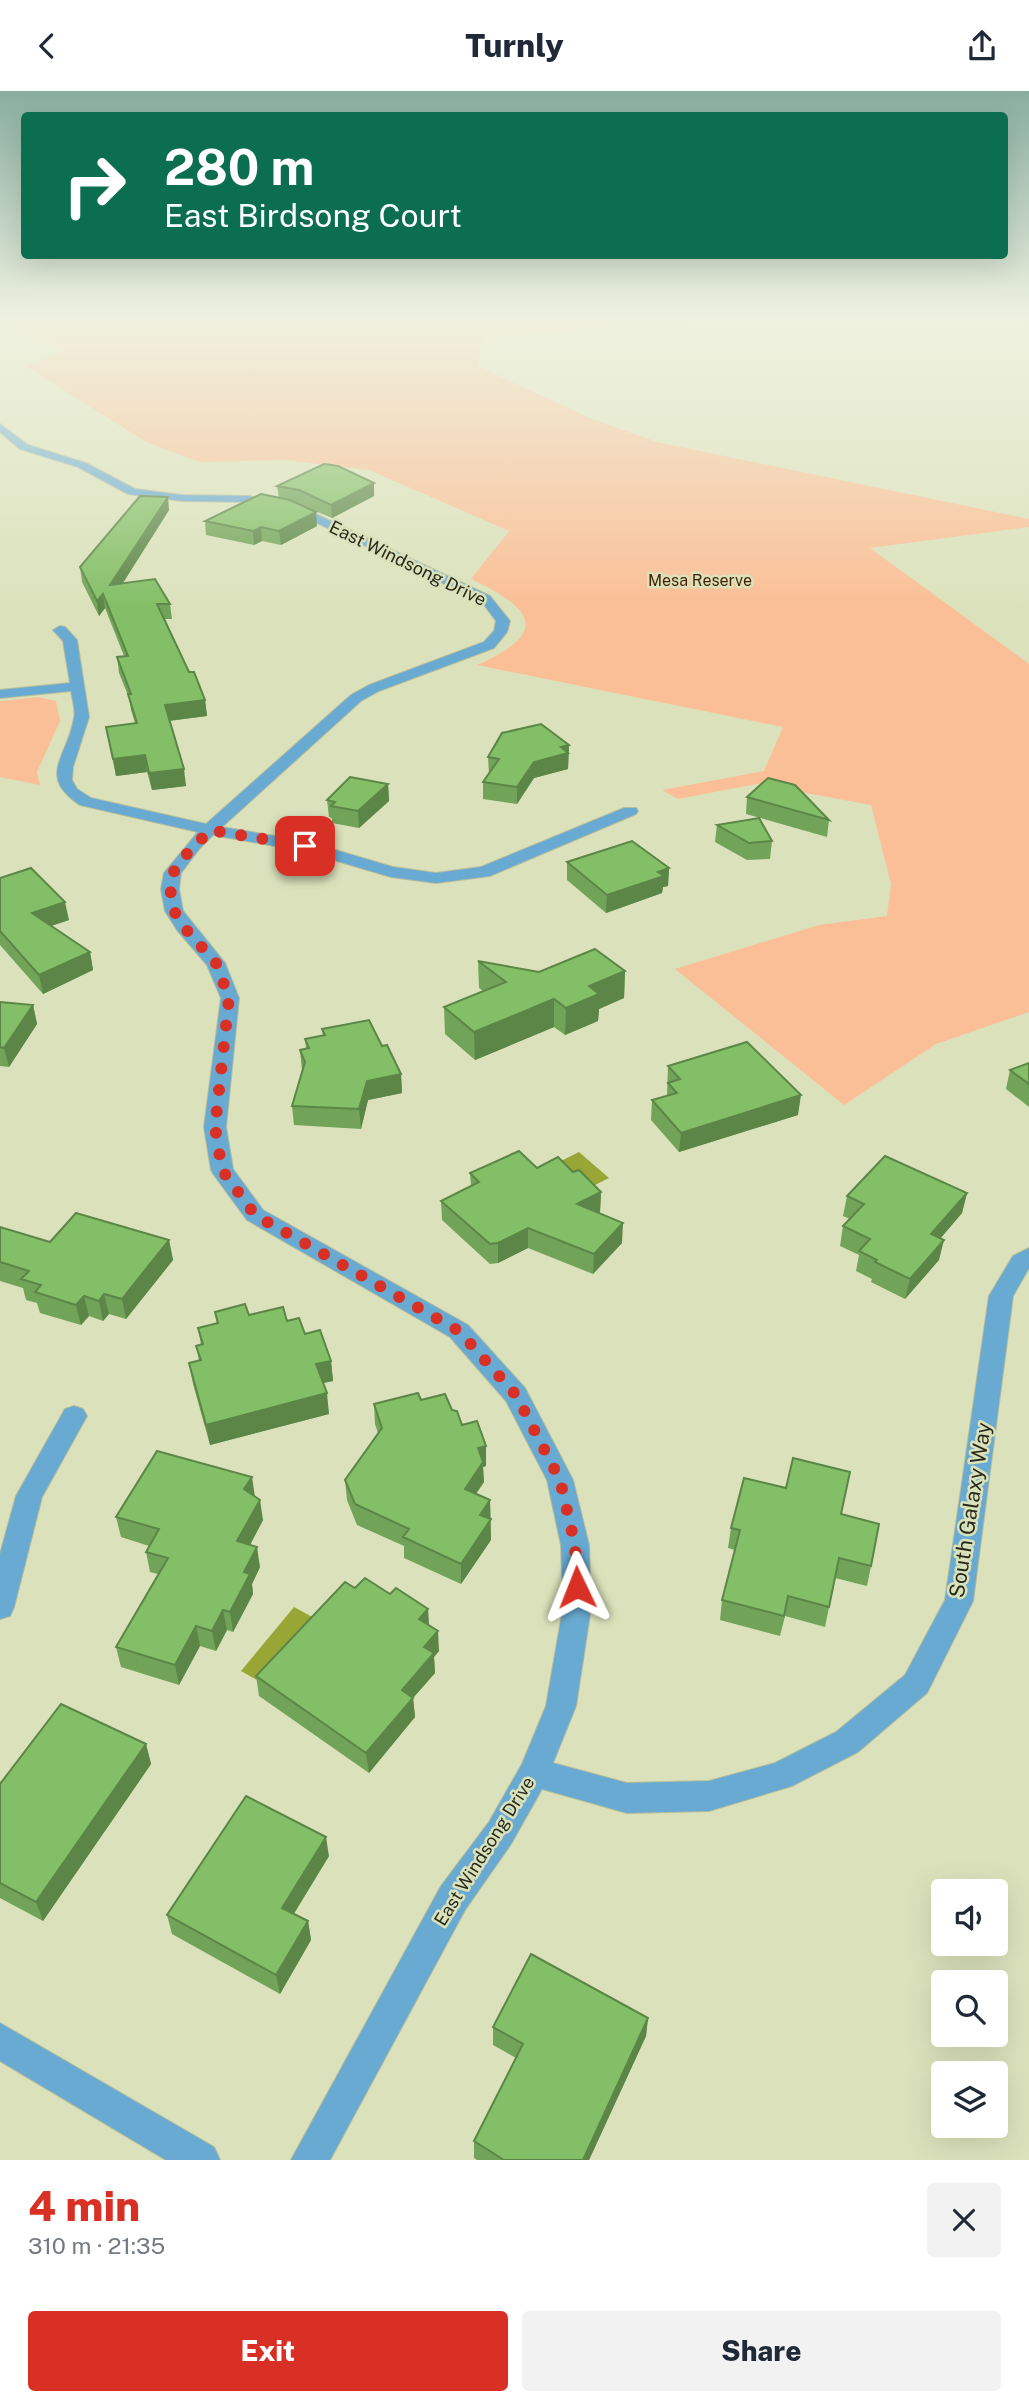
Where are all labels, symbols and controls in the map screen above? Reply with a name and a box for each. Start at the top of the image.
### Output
icon: back [28,27,66,65]
text: Turnly [465,27,564,64]
icon: share [963,27,1001,65]
text: 280 m [164,138,314,196]
icon: right [49,140,140,231]
text: East Birdsong Court [164,197,462,234]
street label: East Windsong Drive [326,516,490,610]
park label: Mesa Reserve [648,571,752,590]
pin [275,816,335,876]
icon: arrive [286,827,324,865]
street label: South Galaxy Way [944,1420,996,1600]
position arrow [540,1550,614,1624]
street label: East Windsong Drive [430,1773,538,1929]
map controls [931,1879,1008,2138]
button: sound [931,1879,1008,1956]
button: search [931,1970,1008,2047]
button: layers [931,2061,1008,2138]
text: 4 min [28,2181,140,2230]
button: close [927,2183,1001,2257]
text: 310 m · 21:35 [28,2232,165,2259]
button: Exit [28,2311,508,2391]
button: Share [522,2311,1001,2391]

